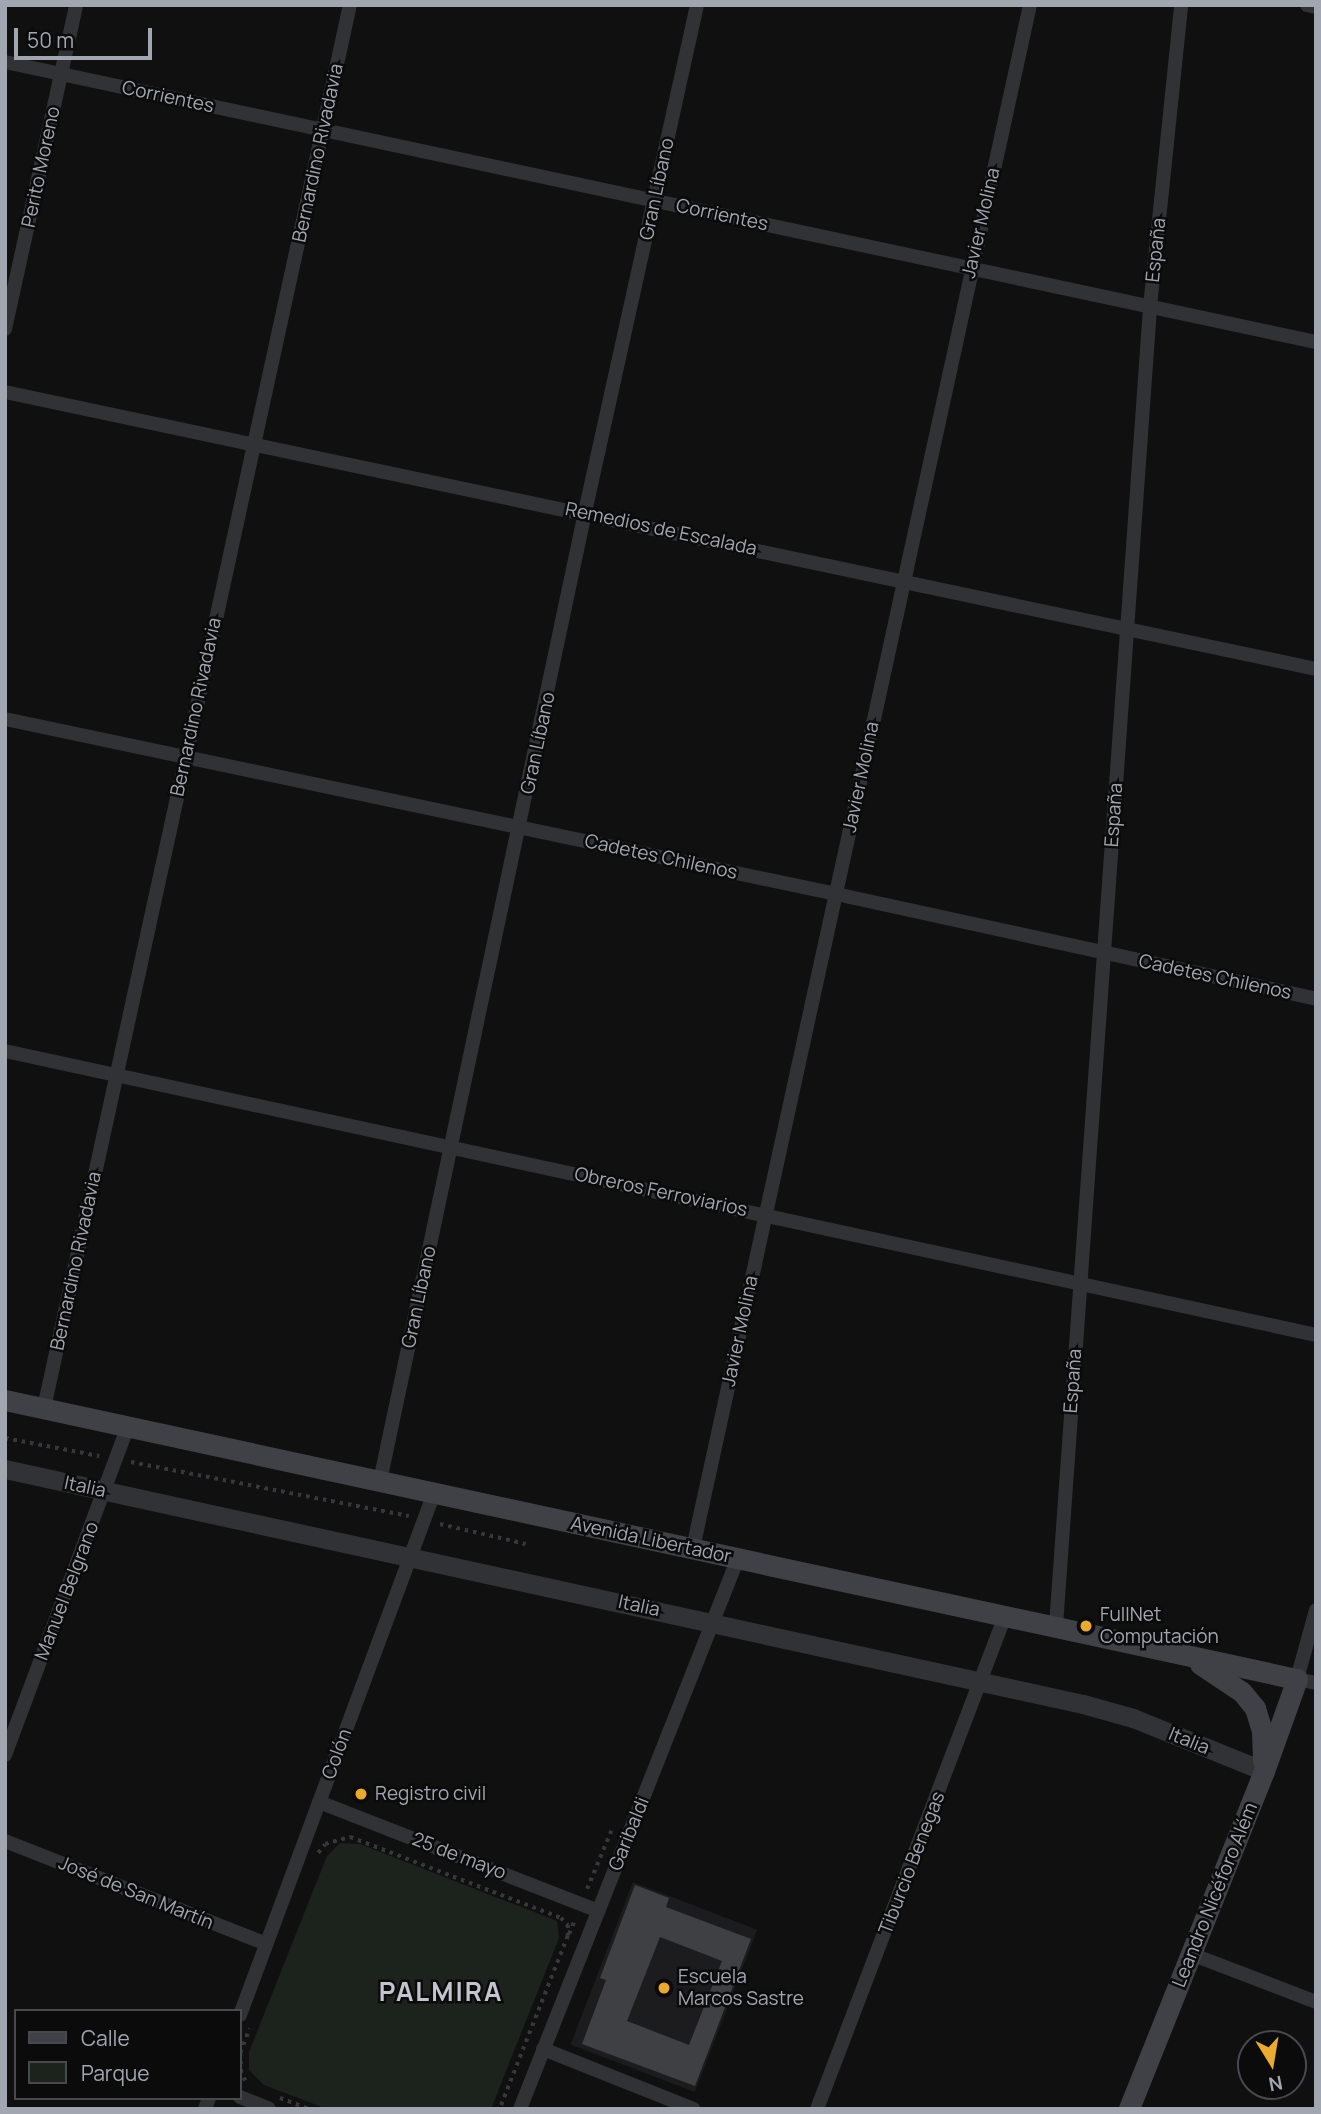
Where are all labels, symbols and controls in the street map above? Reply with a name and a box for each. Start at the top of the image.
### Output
scale bar [18,14,156,58]
text: 50 m [27,26,74,54]
street label: Bernardino Rivadavia [288,62,348,244]
street label: Corrientes [120,76,216,118]
street label: Perito Moreno [17,104,65,230]
street label: Gran Líbano [635,136,679,242]
street label: Javier Molina [957,166,1005,280]
street label: Corrientes [674,194,770,236]
street label: España [1141,217,1171,283]
street label: Remedios de Escalada [563,498,759,560]
street label: Bernardino Rivadavia [166,616,226,798]
street label: Gran Líbano [516,690,560,796]
street label: Javier Molina [838,719,884,835]
street label: España [1100,782,1128,848]
street label: Cadetes Chilenos [583,830,739,884]
street label: Cadetes Chilenos [1137,950,1293,1004]
street label: Obreros Ferroviarios [572,1163,750,1221]
street label: Bernardino Rivadavia [46,1170,106,1352]
street label: Gran Líbano [397,1244,441,1350]
street label: Javier Molina [717,1273,763,1389]
street label: España [1059,1348,1087,1414]
street label: Italia [62,1471,108,1503]
street label: Avenida Libertador [569,1512,733,1568]
street label: Manuel Belgrano [30,1519,104,1663]
street label: Italia [616,1590,662,1622]
place label: FullNet Computación [1100,1604,1219,1648]
marker: FullNet Computación [1078,1618,1094,1634]
street label: Italia [1165,1723,1213,1759]
street label: Colón [317,1726,357,1782]
place label: Registro civil [375,1783,486,1805]
marker: Registro civil [353,1786,369,1802]
street label: Tiburcio Benegas [874,1788,950,1938]
street label: Garibaldi [604,1794,654,1874]
street label: Leandro Nicéforo Além [1168,1799,1262,1991]
street label: 25 de mayo [409,1828,509,1884]
street label: José de San Martín [55,1852,217,1934]
place label: Escuela Marcos Sastre [678,1966,804,2010]
district label: PALMIRA [380,1976,502,2008]
marker: Escuela Marcos Sastre [656,1980,672,1996]
legend [14,2009,242,2100]
text: Calle [81,2024,130,2052]
north arrow [1237,2030,1307,2100]
text: Parque [81,2059,150,2087]
text: N [1266,2070,1285,2098]

